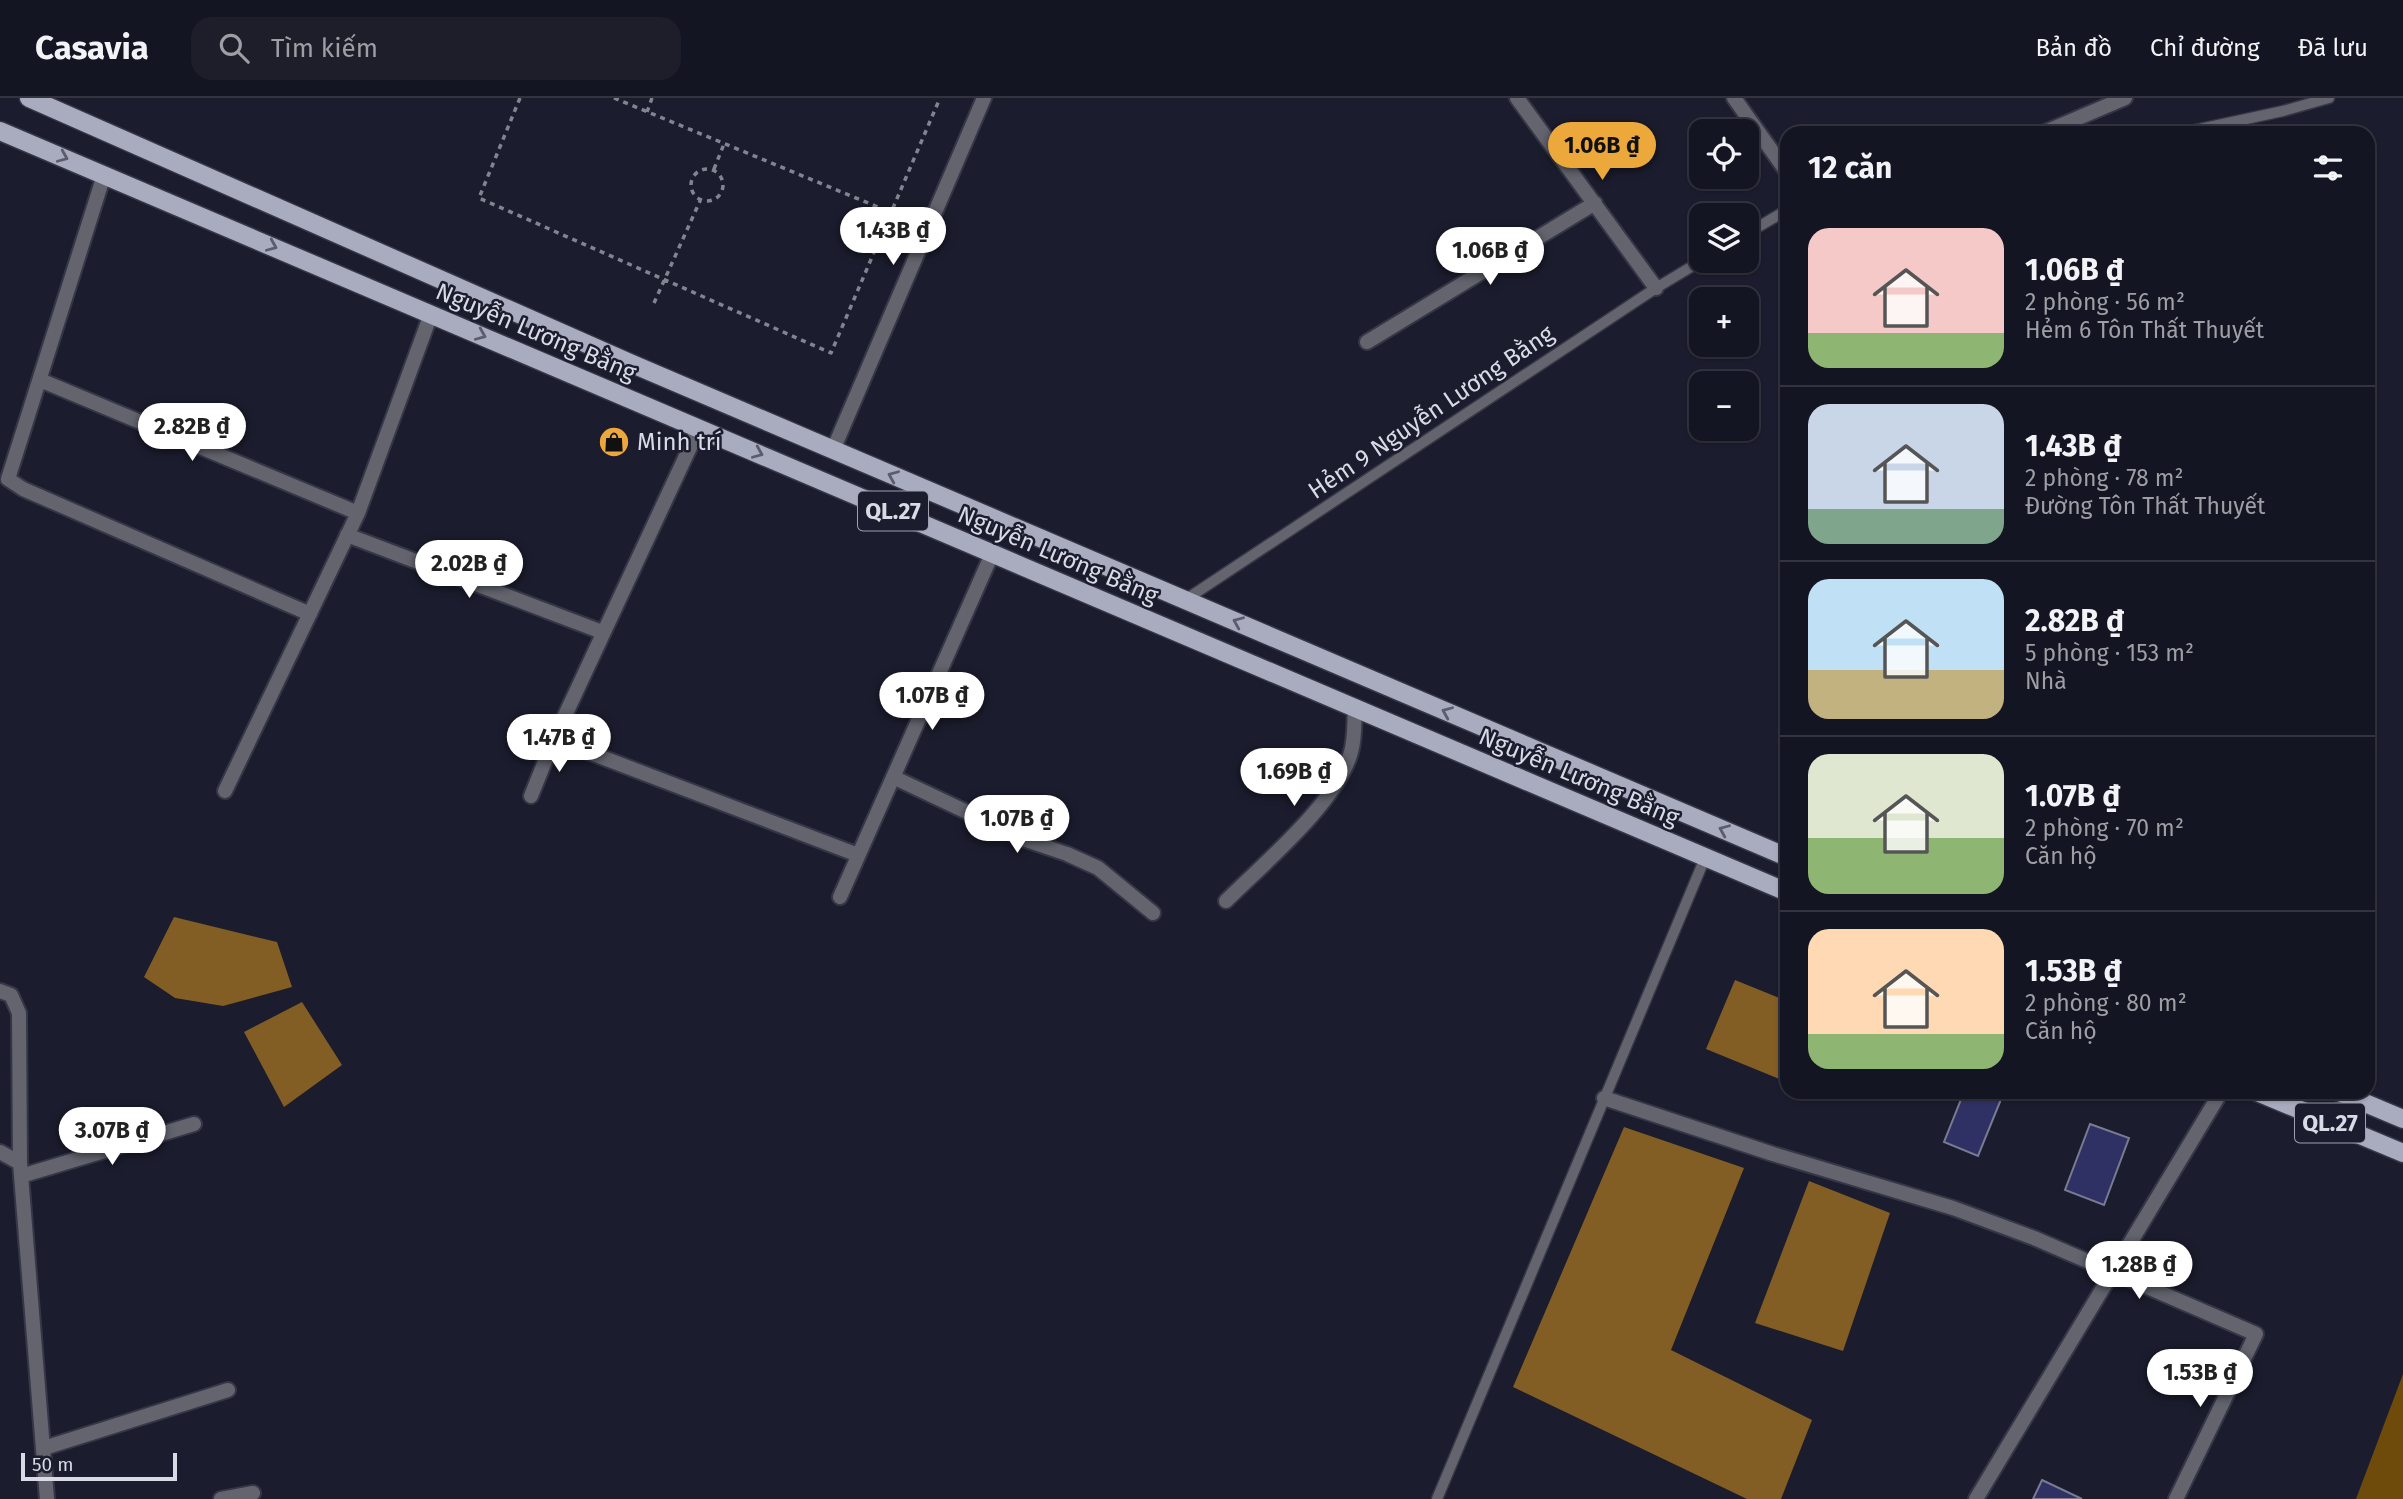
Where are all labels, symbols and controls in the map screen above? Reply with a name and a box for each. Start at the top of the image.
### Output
search box [191,17,681,80]
text: Casavia [35,28,149,68]
icon: search [215,29,253,67]
text: Tìm kiếm [271,33,378,64]
text: Bản đồ [2035,34,2112,62]
text: Chỉ đường [2150,34,2260,62]
text: Đã lưu [2298,34,2368,62]
map controls [1689,119,1759,441]
button: locate [1689,119,1759,189]
pin: 1.06B ₫ [1537,122,1667,182]
text: 1.06B ₫ [1564,131,1640,159]
one-way arrow [56,149,68,163]
icon: filters [2309,149,2347,187]
text: 12 căn [1808,150,1892,186]
button: layers [1689,203,1759,273]
pin: 1.43B ₫ [828,208,958,267]
text: 1.43B ₫ [856,216,930,244]
pin: 1.06B ₫ [1425,228,1555,287]
text: 1.06B ₫ [1452,236,1528,264]
one-way arrow [265,238,277,252]
text: 1.06B ₫ [2025,252,2124,288]
icon: home [1864,256,1948,340]
street label: Nguyễn Lương Bằng [432,276,641,387]
button: + [1689,287,1759,357]
text: 2 phòng · 56 m² [2025,288,2185,316]
text: Hẻm 6 Tôn Thất Thuyết [2025,316,2264,344]
street label: Hẻm 9 Nguyễn Lương Bằng [1302,318,1559,505]
one-way arrow [475,327,487,341]
button: − [1689,371,1759,441]
pin: 2.82B ₫ [127,404,257,463]
text: 2.82B ₫ [154,412,230,440]
shop icon: Minh trí [597,425,631,459]
place label: Minh trí [637,428,722,456]
text: 1.43B ₫ [2025,428,2121,464]
icon: home [1864,432,1948,516]
one-way arrow [752,445,764,459]
text: 2 phòng · 78 m² [2025,464,2184,492]
one-way arrow [888,470,900,484]
road number: QL.27 [858,492,928,530]
text: Đường Tôn Thất Thuyết [2025,492,2265,520]
street label: Nguyễn Lương Bằng [954,499,1163,610]
pin: 2.02B ₫ [404,540,534,600]
text: 2.02B ₫ [431,549,507,577]
text: 2.82B ₫ [2025,603,2124,639]
icon: home [1864,607,1948,691]
one-way arrow [1233,616,1245,630]
text: 5 phòng · 153 m² [2025,639,2194,667]
text: Nhà [2025,667,2067,695]
pin: 1.07B ₫ [867,672,997,732]
text: 1.07B ₫ [895,681,969,709]
one-way arrow [1442,706,1454,720]
pin: 1.47B ₫ [494,714,624,774]
street label: Nguyễn Lương Bằng [1475,721,1684,832]
text: 1.47B ₫ [523,723,595,751]
pin: 1.69B ₫ [1229,748,1359,808]
text: 1.69B ₫ [1256,757,1332,785]
text: 1.07B ₫ [2025,778,2121,814]
icon: home [1864,782,1948,866]
pin: 1.07B ₫ [952,796,1082,855]
text: 1.07B ₫ [980,804,1054,832]
text: 2 phòng · 70 m² [2025,814,2184,842]
one-way arrow [1719,824,1731,838]
text: Căn hộ [2025,842,2097,870]
text: 1.53B ₫ [2025,953,2122,989]
icon: home [1864,957,1948,1041]
text: 2 phòng · 80 m² [2025,989,2187,1017]
text: Căn hộ [2025,1017,2097,1045]
road number: QL.27 [2295,1104,2365,1142]
pin: 3.07B ₫ [47,1108,177,1167]
text: 3.07B ₫ [75,1116,149,1144]
pin: 1.28B ₫ [2074,1242,2204,1301]
text: 1.28B ₫ [2101,1250,2177,1278]
pin: 1.53B ₫ [2135,1350,2265,1409]
text: 1.53B ₫ [2163,1358,2237,1386]
scale bar [21,1450,177,1482]
text: 50 m [32,1453,73,1476]

